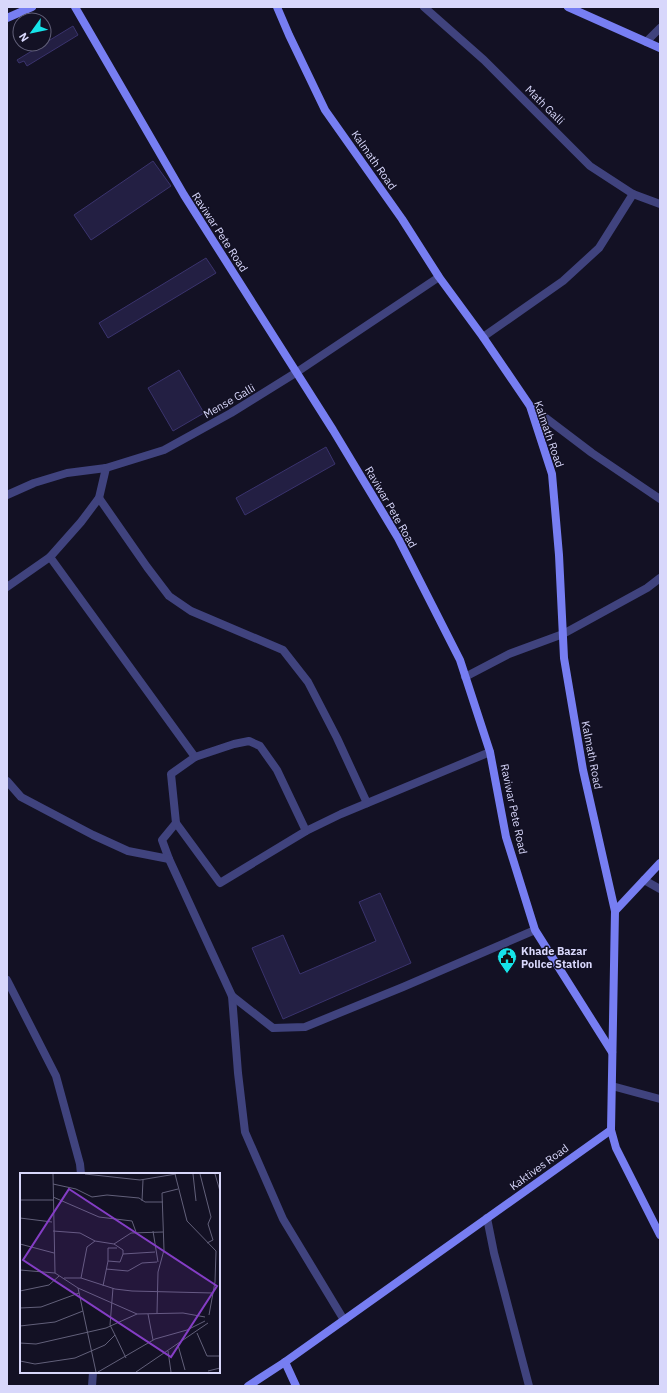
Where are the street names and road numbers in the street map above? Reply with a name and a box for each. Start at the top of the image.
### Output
street label: Math Galli [522,82,568,128]
street label: Kalmath Road [348,128,400,192]
street label: Raviwar Pete Road [189,190,251,274]
street label: Mense Galli [201,381,257,421]
street label: Kalmath Road [531,399,567,469]
street label: Raviwar Pete Road [362,464,420,550]
street label: Kalmath Road [579,720,605,790]
street label: Raviwar Pete Road [498,763,530,855]
street label: Kaktives Road [507,1141,571,1193]

